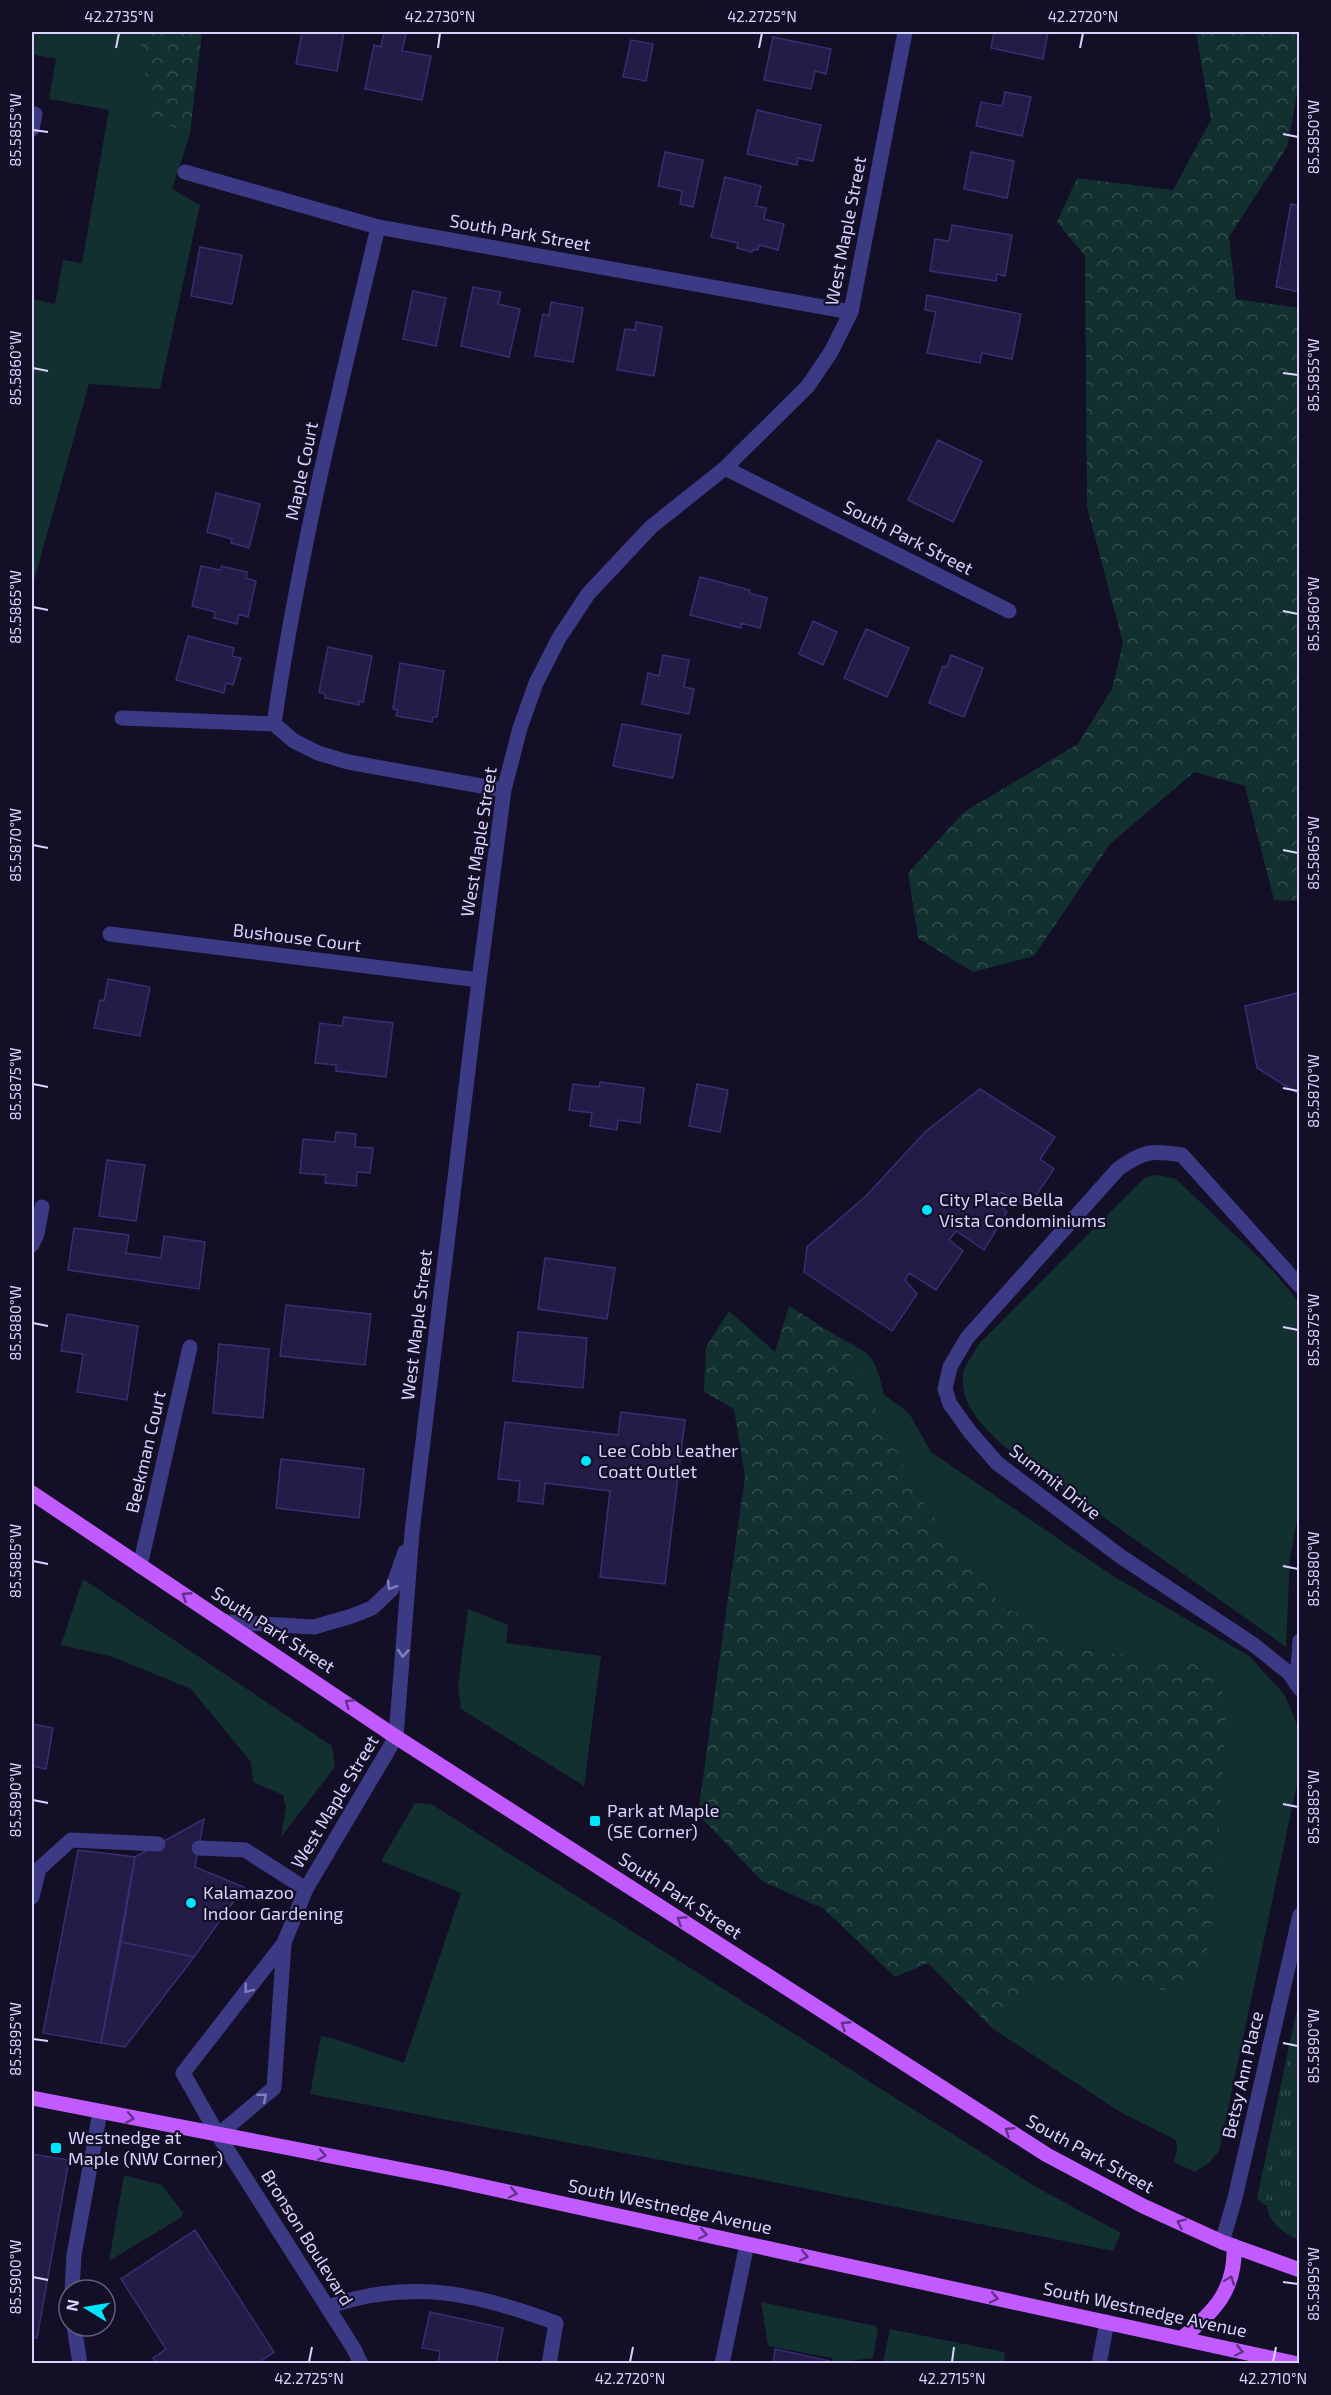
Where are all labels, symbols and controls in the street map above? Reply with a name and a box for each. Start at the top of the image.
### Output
text: 42.2735°N [84,7,154,25]
text: 42.2730°N [405,7,475,25]
text: 42.2725°N [727,7,797,25]
text: 42.2720°N [1048,7,1118,25]
text: 85.5855°W [6,93,24,167]
text: 85.5850°W [1304,100,1322,174]
street label: West Maple Street [820,154,870,307]
street label: South Park Street [448,209,592,255]
text: 85.5860°W [6,330,24,406]
text: 85.5855°W [1304,338,1322,412]
street label: Maple Court [280,419,322,522]
street label: South Park Street [840,495,977,579]
text: 85.5865°W [6,570,24,644]
text: 85.5860°W [1304,576,1322,652]
street label: West Maple Street [455,765,501,918]
text: 85.5870°W [6,808,24,882]
text: 85.5865°W [1304,816,1322,890]
street label: Bushouse Court [232,918,363,956]
text: 85.5875°W [6,1047,24,1121]
text: 85.5870°W [1304,1054,1322,1128]
place label: City Place Bella Vista Condominiums [939,1188,1106,1231]
marker: City Place Bella Vista Condominiums [920,1203,934,1217]
street label: West Maple Street [396,1248,436,1401]
text: 85.5880°W [6,1285,24,1361]
text: 85.5875°W [1304,1293,1322,1367]
street label: Beekman Court [120,1388,170,1515]
place label: Lee Cobb Leather Coatt Outlet [598,1439,739,1482]
street label: Summit Drive [1006,1439,1106,1524]
marker: Lee Cobb Leather Coatt Outlet [579,1454,593,1468]
text: 85.5885°W [6,1524,24,1598]
text: 85.5880°W [1304,1531,1322,1607]
one-way arrow [387,1580,398,1591]
street label: South Park Street [208,1581,339,1677]
one-way arrow [182,1592,193,1603]
one-way arrow [396,1649,409,1658]
one-way arrow [344,1700,355,1711]
street label: West Maple Street [286,1731,383,1872]
text: 85.5890°W [6,1762,24,1838]
text: 85.5885°W [1304,1770,1322,1844]
place label: Park at Maple (SE Corner) [607,1799,720,1842]
marker: Park at Maple (SE Corner) [588,1814,602,1828]
street label: South Park Street [615,1847,746,1943]
place label: Kalamazoo Indoor Gardening [203,1881,343,1924]
marker: Kalamazoo Indoor Gardening [184,1896,198,1910]
one-way arrow [677,1915,687,1927]
one-way arrow [245,1982,256,1993]
text: 85.5895°W [6,2002,24,2076]
text: 85.5890°W [1304,2008,1322,2084]
street label: Betsy Ann Place [1217,2009,1267,2140]
one-way arrow [841,2021,851,2033]
one-way arrow [256,2093,267,2104]
street label: South Park Street [1023,2109,1158,2197]
one-way arrow [125,2111,135,2124]
place label: Westnedge at Maple (NW Corner) [68,2126,223,2169]
one-way arrow [1005,2126,1015,2138]
marker: Westnedge at Maple (NW Corner) [49,2141,63,2155]
one-way arrow [316,2148,326,2161]
street label: Bronson Boulevard [257,2166,358,2309]
street label: South Westnedge Avenue [566,2174,774,2238]
one-way arrow [508,2186,518,2199]
one-way arrow [1176,2219,1187,2231]
one-way arrow [698,2227,708,2240]
text: 85.5900°W [6,2240,24,2314]
text: 85.5895°W [1304,2247,1322,2321]
one-way arrow [798,2249,808,2262]
one-way arrow [1222,2275,1235,2286]
street label: South Westnedge Avenue [1041,2277,1249,2341]
north arrow [57,2278,117,2338]
one-way arrow [989,2290,999,2303]
text: N [61,2298,82,2313]
one-way arrow [1234,2343,1244,2356]
text: 42.2725°N [274,2369,344,2387]
text: 42.2720°N [595,2369,665,2387]
text: 42.2715°N [918,2369,986,2387]
text: 42.2710°N [1239,2369,1307,2387]

